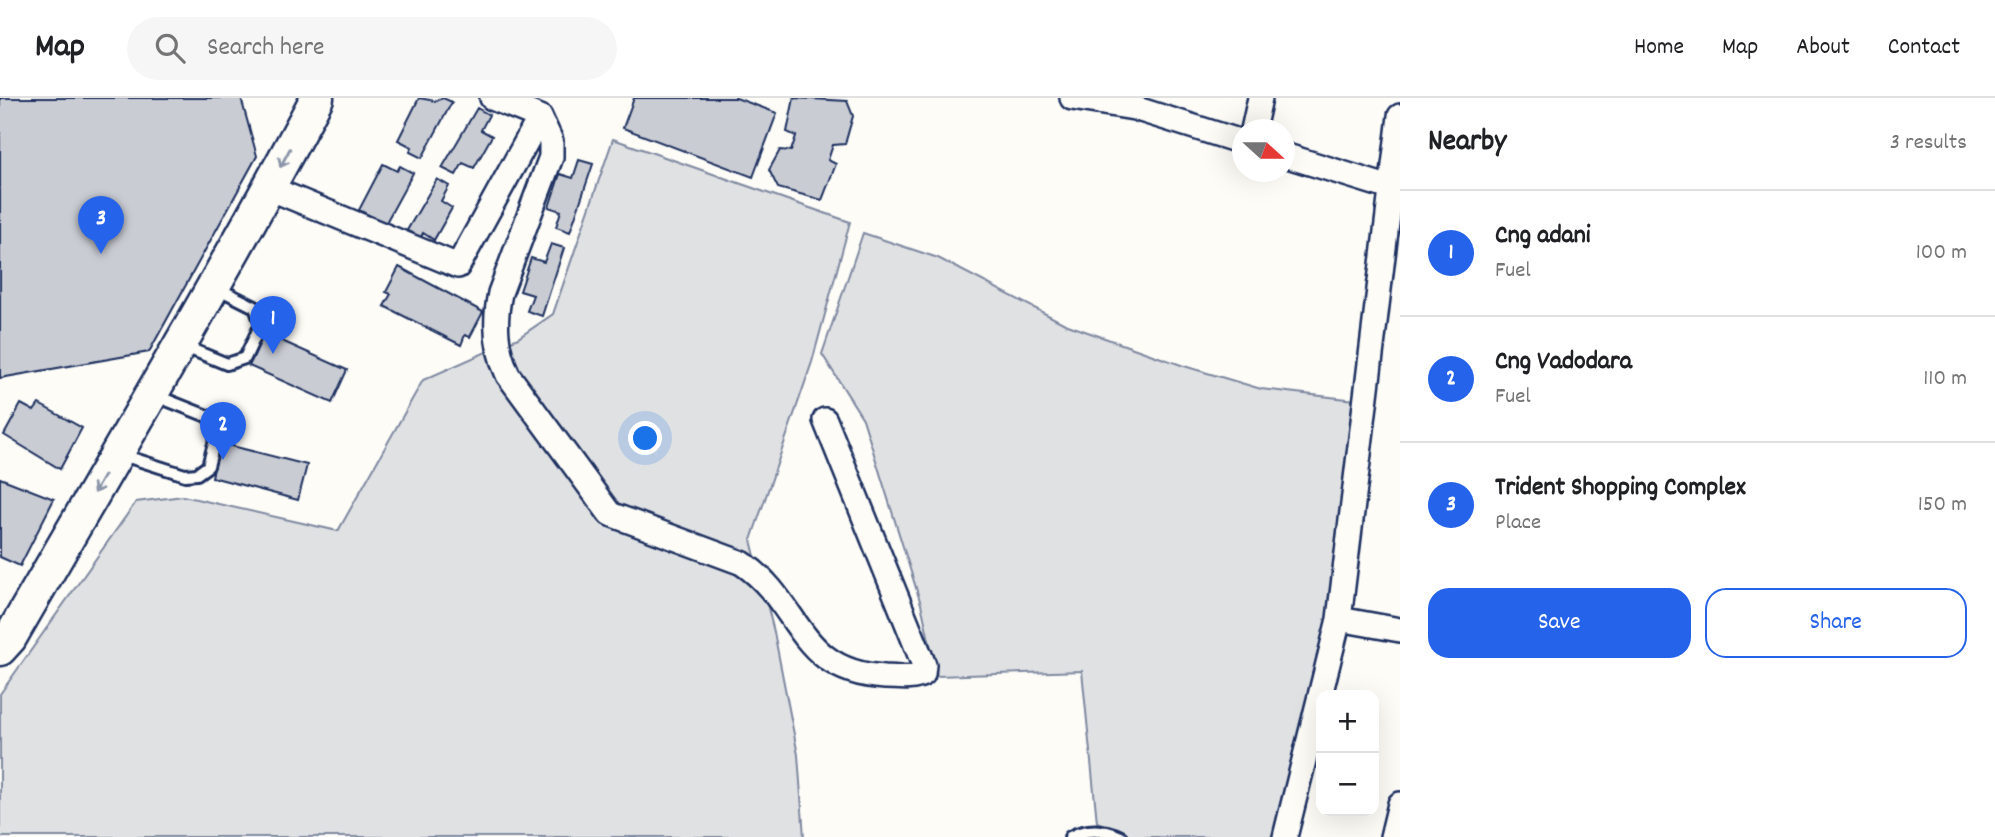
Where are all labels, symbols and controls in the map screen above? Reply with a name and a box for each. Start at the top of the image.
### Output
search box [127,17,617,80]
text: Map [35,25,85,72]
icon: search [151,29,189,67]
text: Search here [207,30,325,67]
text: Home [1634,31,1684,65]
text: Map [1722,31,1758,65]
text: About [1796,31,1850,65]
text: Contact [1888,31,1960,65]
north arrow [1232,119,1295,182]
text: Nearby [1428,122,1506,165]
text: 3 results [1890,127,1967,160]
one-way arrow [277,148,291,168]
pin: 3 [78,196,124,254]
text: Cng adani [1495,218,1591,255]
text: 1 [1448,237,1454,270]
text: 100 m [1916,237,1967,270]
text: Fuel [1495,255,1531,288]
pin: 1 [250,296,296,354]
text: Cng Vadodara [1495,344,1632,381]
text: 2 [1446,363,1456,396]
text: 110 m [1923,363,1967,396]
text: Fuel [1495,381,1531,414]
pin: 2 [200,402,246,460]
your location [628,421,662,455]
text: Trident Shopping Complex [1495,470,1746,507]
one-way arrow [92,473,106,493]
text: 3 [1446,489,1456,522]
text: 150 m [1918,489,1967,522]
text: Place [1495,507,1541,540]
button: Save [1428,588,1691,658]
button: Share [1705,588,1967,658]
map controls [1316,690,1379,816]
button: + [1316,690,1379,753]
button: − [1316,753,1379,816]

